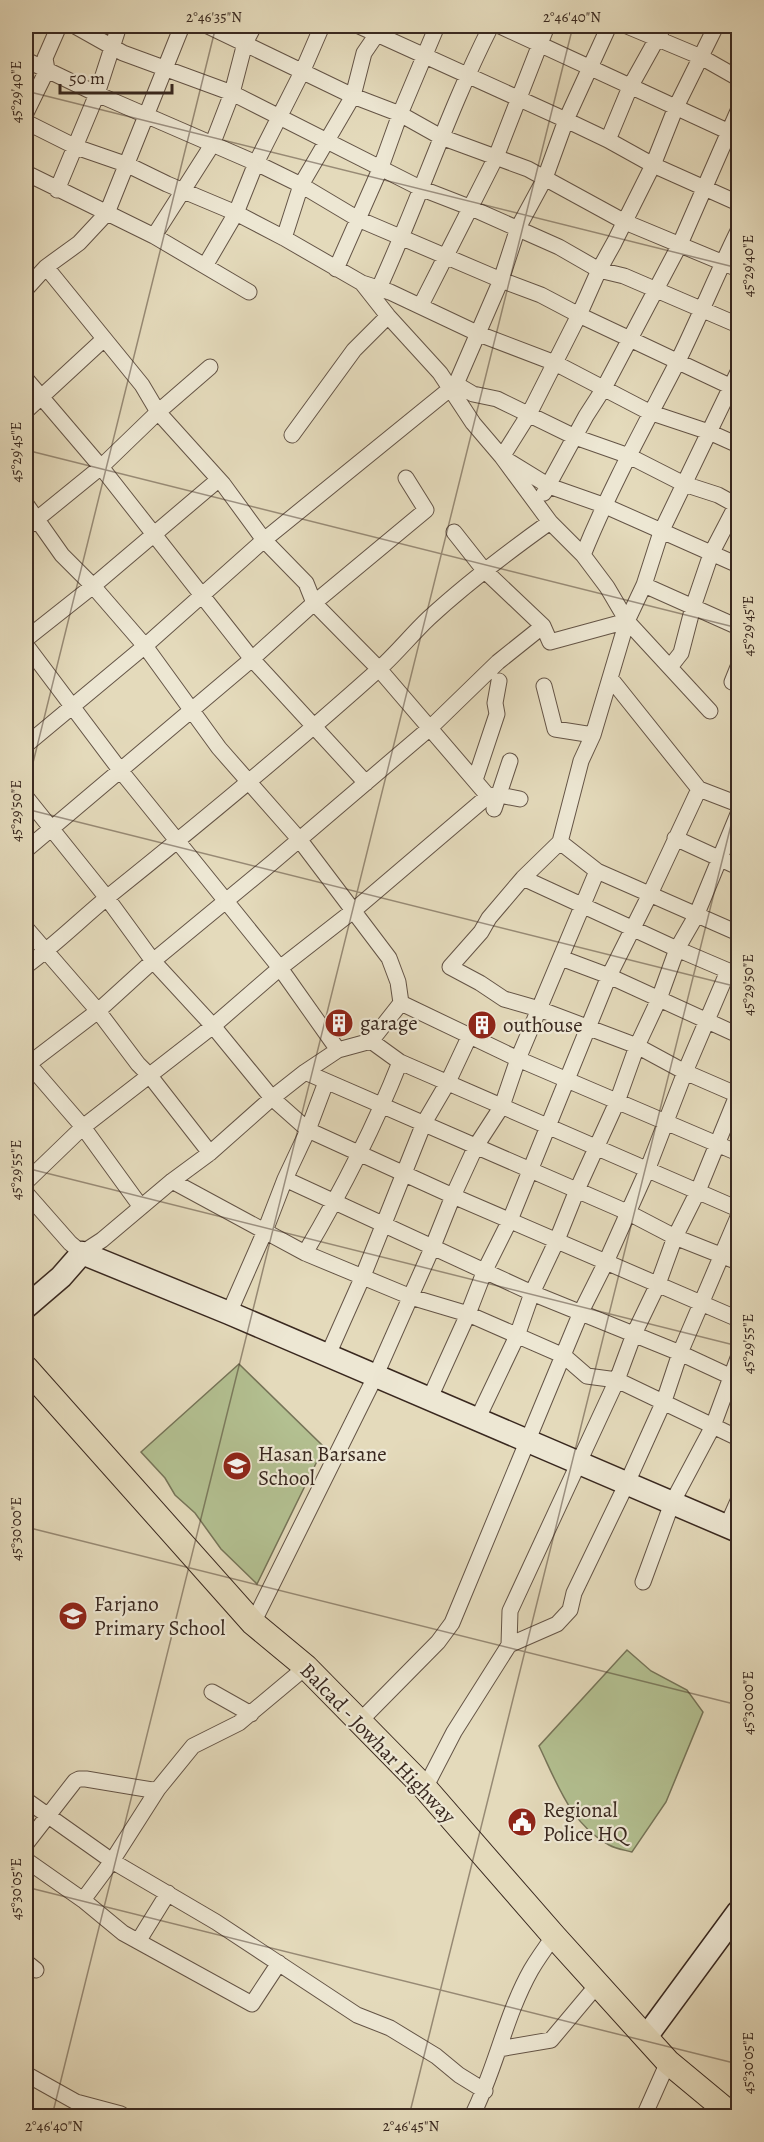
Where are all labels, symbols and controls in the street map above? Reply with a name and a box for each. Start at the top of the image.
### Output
text: 2°46'35"N [186,7,242,27]
text: 2°46'40"N [543,7,601,27]
scale bar [60,57,172,95]
text: 45°29'40"E [6,61,26,123]
text: 50 m [69,66,105,90]
text: 45°29'40"E [738,235,758,297]
text: 45°29'45"E [6,422,26,482]
text: 45°29'45"E [738,596,758,656]
text: 45°29'50"E [6,780,26,842]
text: 45°29'50"E [738,954,758,1016]
building icon: garage [323,1007,355,1039]
place label: garage [360,1009,418,1037]
building icon: outhouse [466,1009,498,1041]
place label: outhouse [503,1011,583,1039]
text: 45°29'55"E [6,1140,26,1200]
text: 45°29'55"E [738,1314,758,1374]
place label: Hasan Barsane School [258,1440,387,1492]
school or university icon: Hasan Barsane School [221,1450,253,1482]
text: 45°30'00"E [6,1497,26,1561]
place label: Farjano Primary School [94,1590,225,1642]
school or university icon: Farjano Primary School [57,1600,89,1632]
street label: Balcad - Jowhar Highway [294,1657,462,1830]
text: 45°30'00"E [738,1671,758,1735]
place label: Regional Police HQ [543,1796,630,1848]
public building icon: Regional Police HQ [506,1806,538,1838]
text: 45°30'05"E [6,1858,26,1920]
text: 45°30'05"E [738,2032,758,2094]
text: 2°46'40"N [25,2116,83,2136]
text: 2°46'45"N [383,2116,439,2136]

